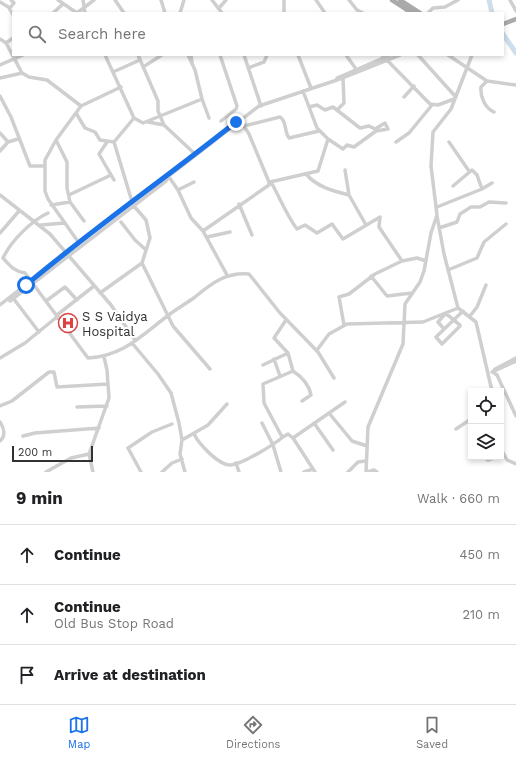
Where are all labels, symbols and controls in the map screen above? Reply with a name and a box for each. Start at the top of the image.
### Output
search box [12,12,504,56]
icon: search [26,23,48,45]
text: Search here [58,25,146,43]
route end [227,113,245,131]
route start [17,276,35,294]
place label: S S Vaidya Hospital [82,309,148,339]
hospital icon: S S Vaidya Hospital [57,312,79,334]
map controls [468,388,504,460]
button: locate [468,388,504,424]
button: layers [468,424,504,460]
scale bar [12,444,93,463]
text: 200 m [18,446,52,459]
text: 9 min [16,488,63,508]
text: Walk · 660 m [417,491,500,506]
icon: ahead [16,544,38,566]
text: Continue [54,546,121,564]
text: 450 m [460,547,500,562]
text: Continue [54,598,121,616]
icon: ahead [16,604,38,626]
text: 210 m [462,607,500,622]
text: Old Bus Stop Road [54,616,174,631]
icon: arrive [16,664,38,686]
text: Arrive at destination [54,666,206,684]
tab: Map [68,714,90,751]
tab: Directions [226,714,280,751]
tab: Saved [416,714,448,751]

